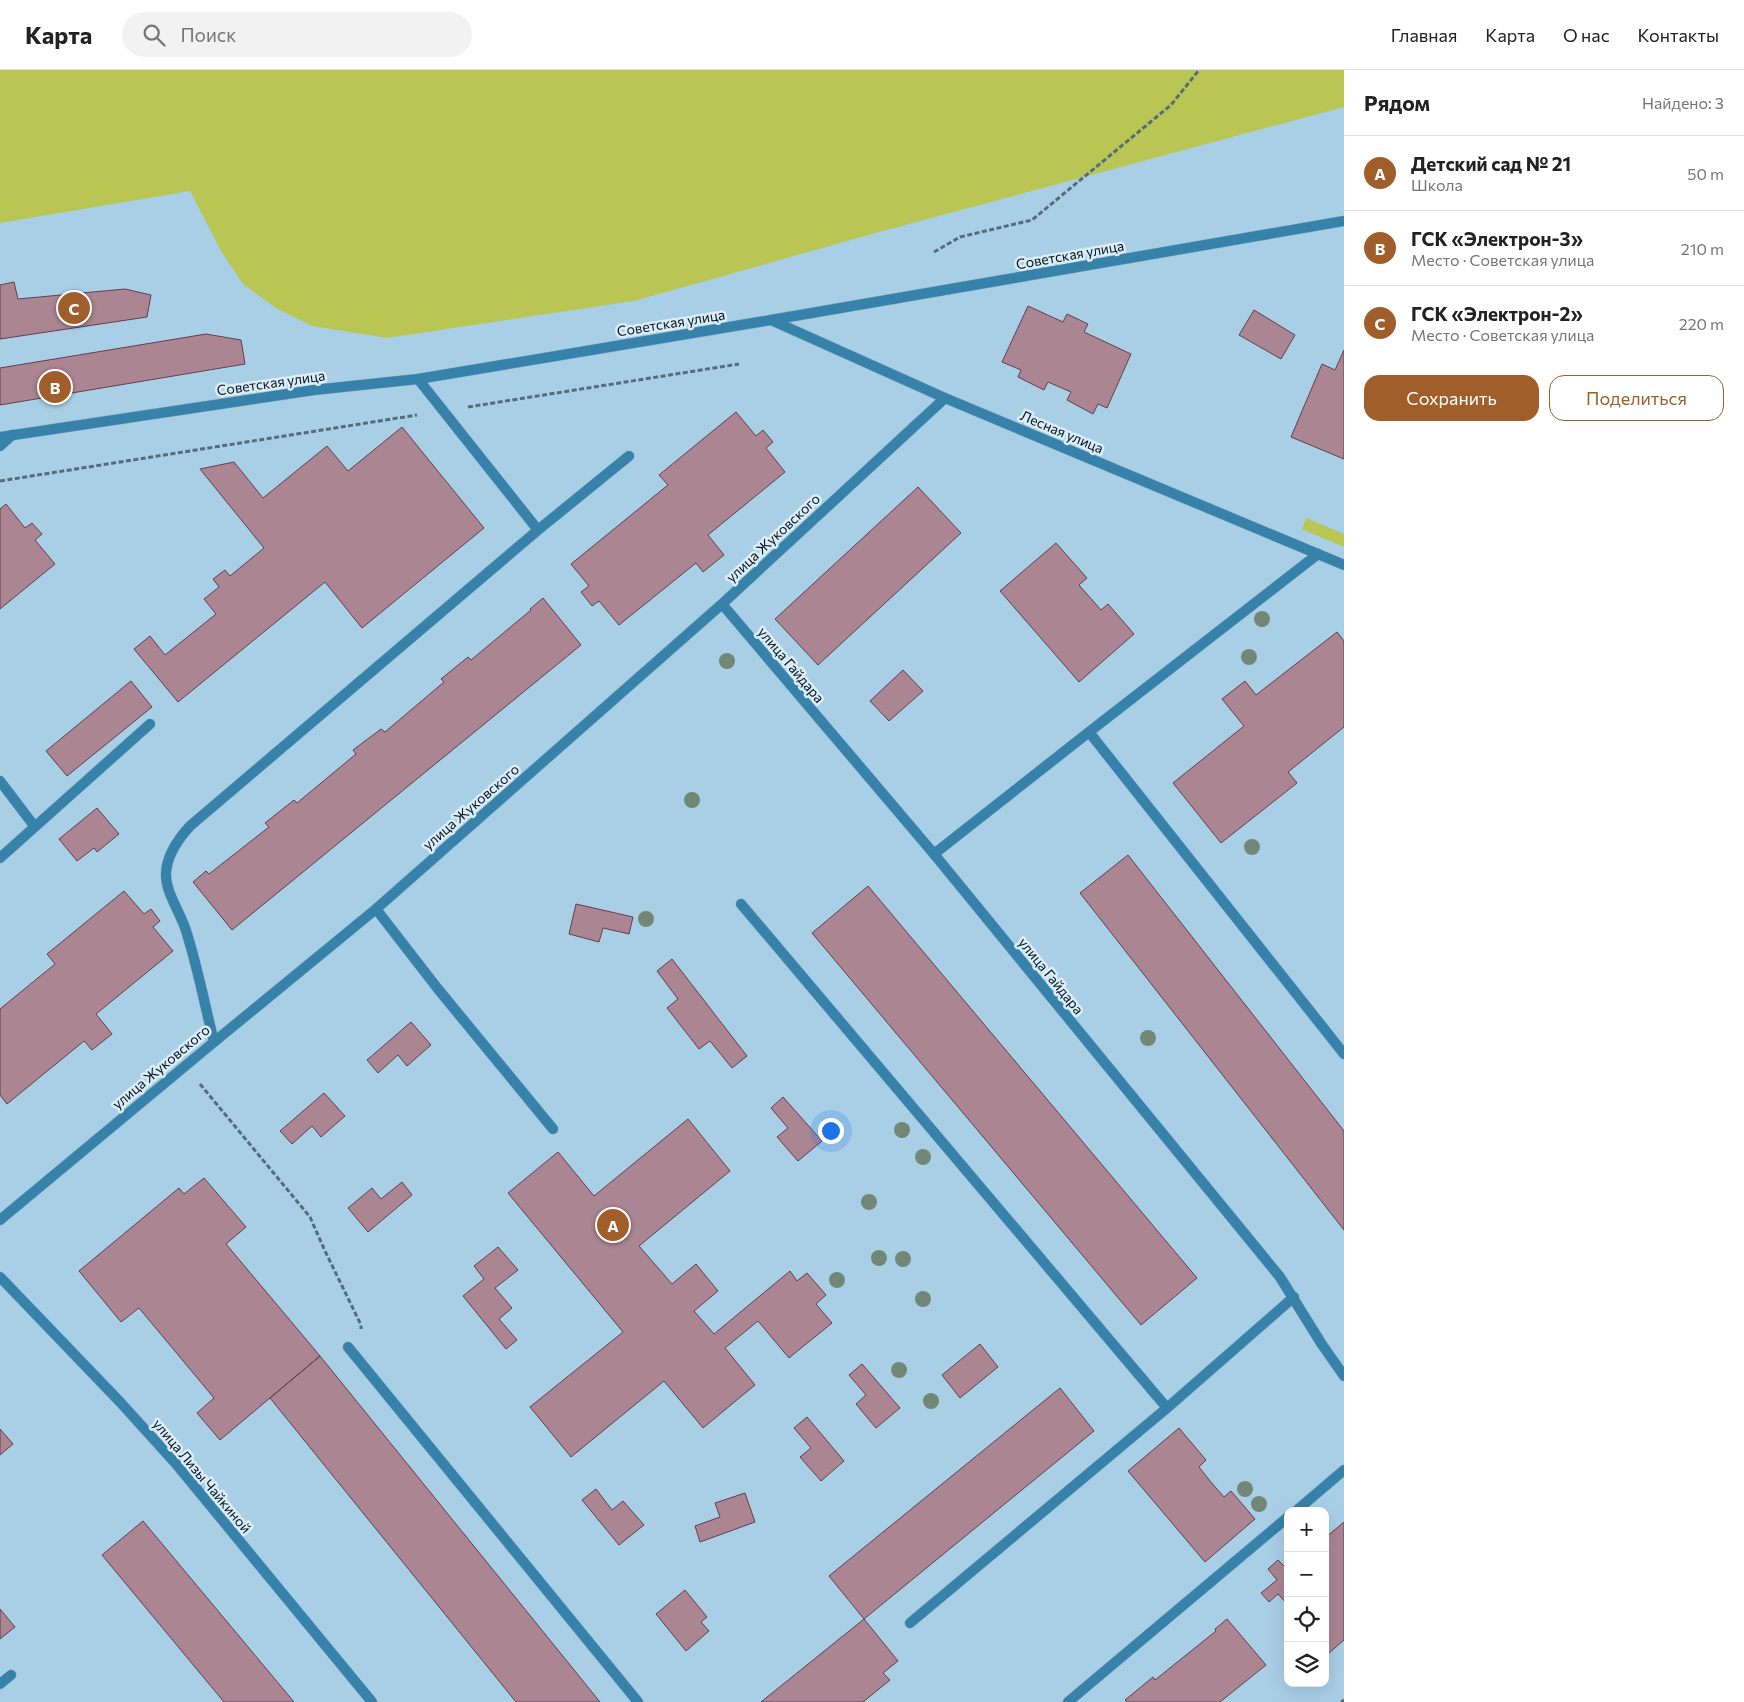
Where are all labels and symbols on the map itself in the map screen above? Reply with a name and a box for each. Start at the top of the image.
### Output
street label: Советская улица [1015,237,1125,272]
pin: C [58,289,90,327]
street label: Советская улица [616,306,726,339]
street label: Советская улица [216,366,326,399]
pin: B [39,368,71,406]
street label: Лесная улица [1018,406,1106,457]
street label: улица Жуковского [722,490,823,585]
street label: улица Гайдара [755,623,828,706]
street label: улица Жуковского [419,760,522,853]
street label: улица Гайдара [1015,934,1088,1018]
street label: улица Жуковского [108,1021,213,1112]
your location [818,1118,844,1144]
pin: A [597,1206,629,1244]
street label: улица Лизы Чайкиной [150,1415,255,1536]

